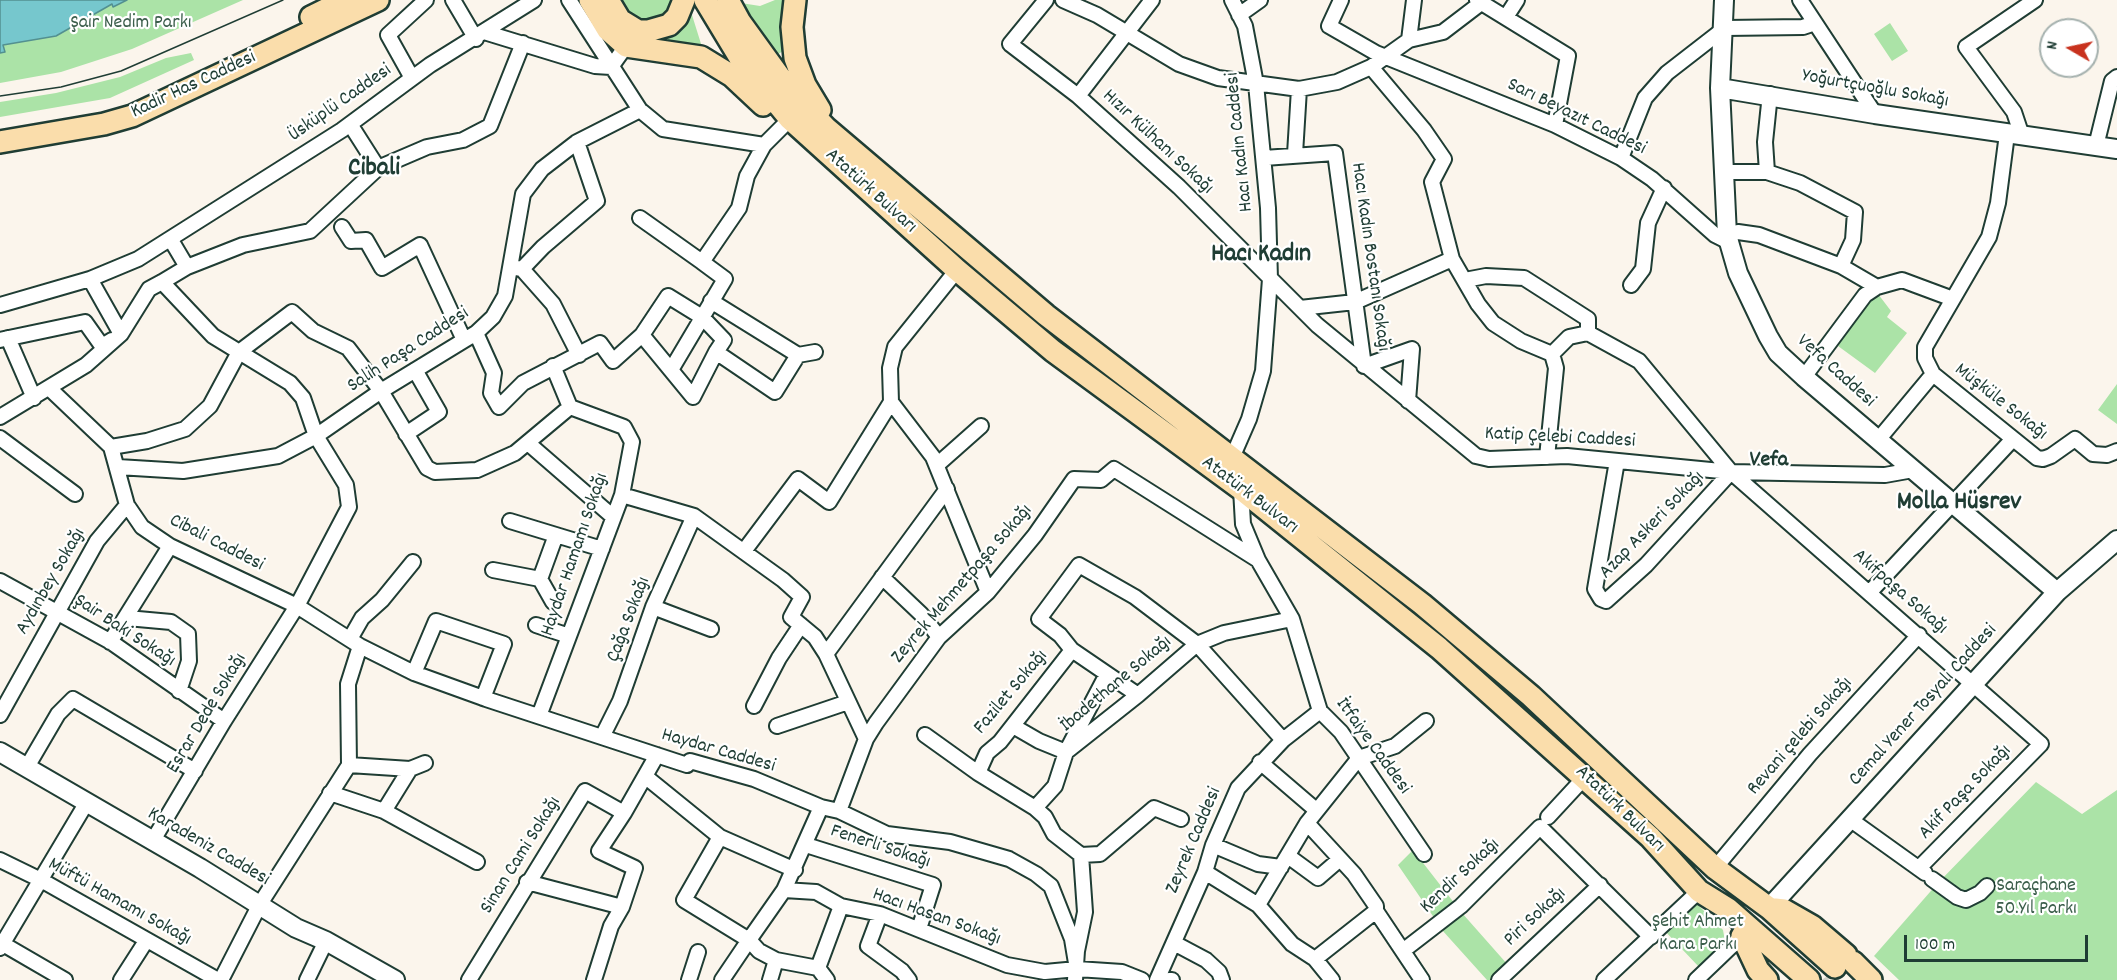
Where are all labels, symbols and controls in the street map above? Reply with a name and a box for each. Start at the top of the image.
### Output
park label: Şair Nedim Parkı [70,12,192,36]
north arrow [2039,18,2099,78]
text: N [2041,40,2065,51]
street label: Kadir Has Caddesi [128,47,260,125]
street label: Üsküplü Caddesi [285,60,397,148]
street label: Yoğurtçuoğlu Sokağı [1800,65,1950,115]
street label: Hacı Kadın Caddesi [1222,71,1260,213]
street label: Sarı Beyazıt Caddesi [1503,74,1649,162]
street label: Hızır Külhanı Sokağı [1096,85,1218,201]
street label: Atatürk Bulvarı [819,144,921,240]
district label: Cibali [348,154,400,186]
street label: Hacı Kadın Bostanı Sokağı [1344,161,1394,353]
district label: Hacı Kadın [1211,240,1311,272]
street label: Salih Paşa Caddesi [344,303,474,399]
street label: Vefa Caddesi [1790,330,1880,414]
street label: Müşküle Sokağı [1949,359,2051,447]
street label: Katip Çelebi Caddesi [1484,423,1636,455]
district label: Vefa [1750,449,1788,475]
street label: Atatürk Bulvarı [1196,452,1302,540]
street label: Azap Askeri Sokağı [1595,467,1711,585]
street label: Haydar Hamamı Sokağı [537,470,615,640]
district label: Molla Hüsrev [1897,488,2021,520]
street label: Zeyrek Mehmetpaşa Sokağı [887,500,1039,670]
street label: Cibali Caddesi [164,510,268,578]
street label: Aydınbey Sokağı [12,524,92,640]
street label: Akifpaşa Sokağı [1846,545,1952,641]
street label: Çağa Sokağı [603,574,657,666]
street label: Şair Baki Sokağı [69,590,179,674]
street label: Cemal Yener Tosyalı Caddesi [1845,620,2003,792]
street label: İbadethane Sokağı [1056,631,1178,739]
street label: Fazilet Sokağı [970,646,1054,740]
street label: Esrar Dede Sokağı [163,650,253,778]
street label: Revani çelebi Sokağı [1743,673,1859,801]
street label: İtfaiye Caddesi [1329,694,1415,800]
street label: Haydar Caddesi [658,724,778,780]
street label: Akif Paşa Sokağı [1915,740,2017,846]
street label: Atatürk Bulvarı [1569,761,1669,859]
street label: Zeyrek Caddesi [1162,784,1228,898]
street label: Sinan Cami Sokağı [476,793,568,919]
street label: Karadeniz Caddesi [142,803,274,893]
street label: Fenerli Sokağı [827,821,933,875]
street label: Kendir Sokağı [1416,834,1506,920]
street label: Müftü Hamamı Sokağı [43,854,195,952]
park label: Saraçhane 50.Yıl Parkı [1995,875,2077,922]
street label: Piri Sokağı [1500,883,1572,953]
street label: Hacı Hasan Sokağı [869,884,1003,952]
park label: Şehit Ahmet Kara Parkı [1652,911,1744,958]
scale bar [1907,923,2092,961]
text: 100 m [1915,933,1955,958]

